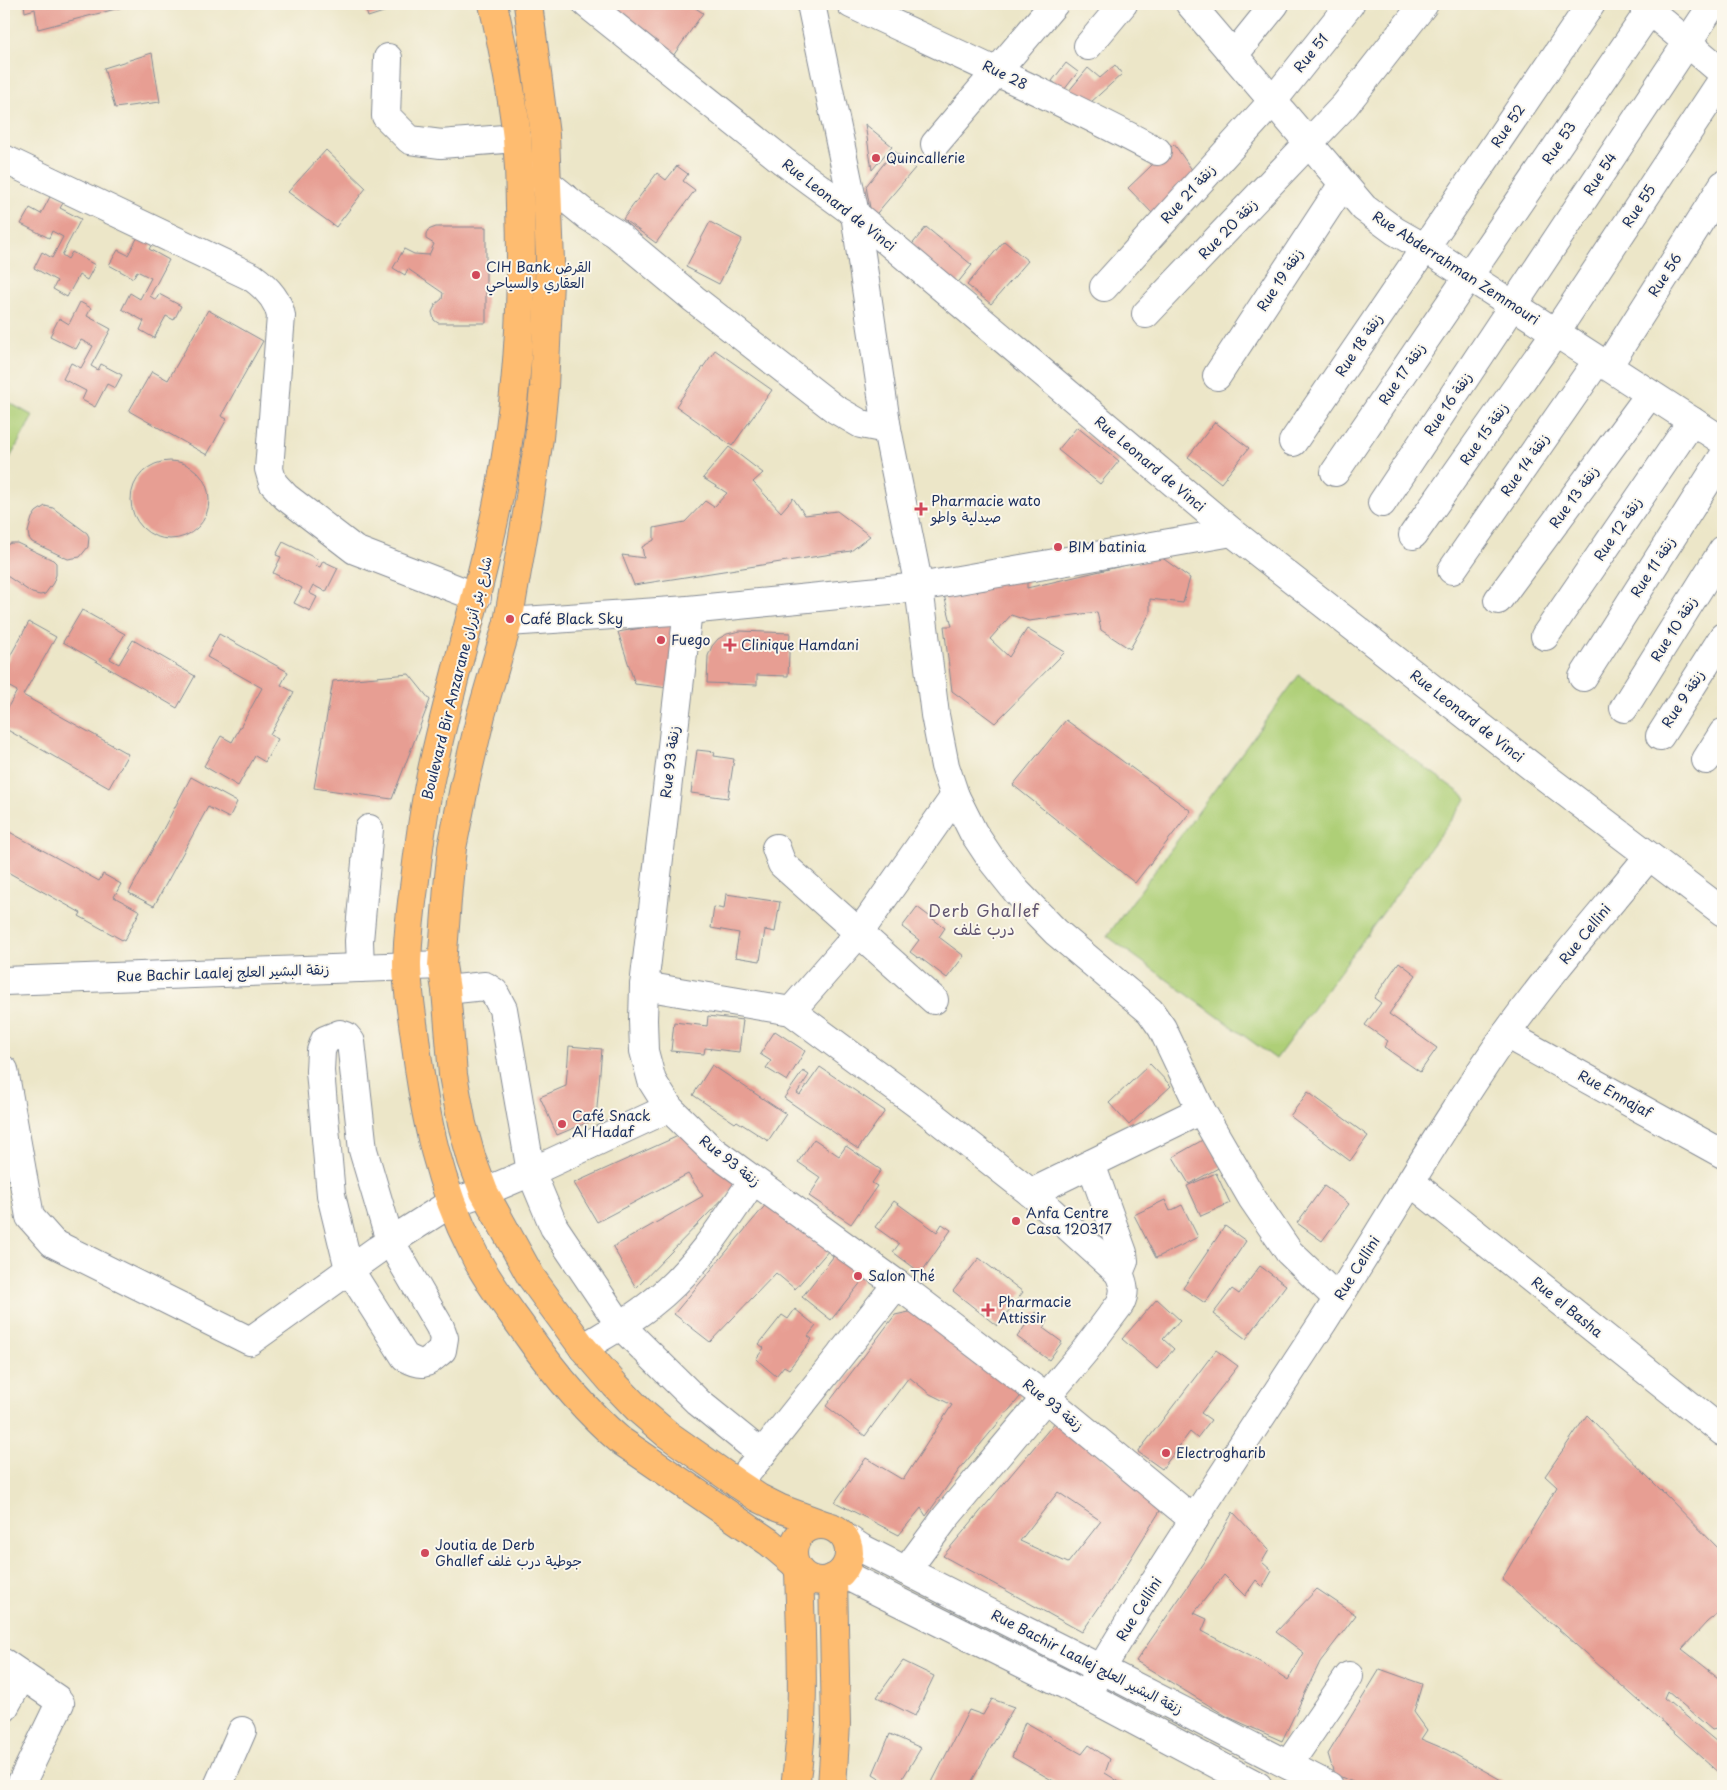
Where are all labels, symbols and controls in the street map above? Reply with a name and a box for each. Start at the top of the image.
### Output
street label: Rue 51 [1288,29,1333,77]
street label: Rue 28 [979,55,1031,94]
street label: Rue 52 [1485,100,1530,152]
street label: Rue 53 [1537,117,1581,168]
place label: Quincallerie [886,147,965,168]
street label: Rue 54 [1578,148,1621,200]
marker: Quincallerie [870,152,882,164]
street label: Rue Leonard de Vinci [778,153,901,256]
street label: Rue 21 زنقة [1155,159,1220,228]
street label: Rue 55 [1617,180,1660,232]
street label: Rue 20 زنقة [1193,194,1262,264]
street label: Rue Abderrahman Zemmouri [1369,205,1544,330]
street label: Rue 19 زنقة [1251,244,1308,315]
street label: Rue 56 [1643,249,1687,301]
place label: CIH Bank القرض العقاري والسياحي [486,256,591,296]
marker: CIH Bank القرض العقاري والسياحي [470,269,482,281]
street label: Rue 18 زنقة [1330,309,1387,380]
street label: Rue 17 زنقة [1373,339,1430,409]
street label: Rue 16 زنقة [1418,368,1477,440]
street label: Rue 15 زنقة [1454,398,1513,469]
street label: Rue Leonard de Vinci [1090,411,1210,516]
street label: Rue 14 زنقة [1495,429,1554,500]
street label: Rue 13 زنقة [1544,461,1603,532]
place label: Pharmacie wato صيدلية واطو [930,490,1041,527]
street label: Rue 12 زنقة [1588,493,1647,565]
marker: Pharmacie wato صيدلية واطو [915,503,927,515]
street label: Rue 11 زنقة [1625,532,1680,601]
place label: BIM batinia [1068,536,1146,557]
marker: BIM batinia [1052,541,1064,553]
street label: Boulevard Bir Anzarane شارع بئر أنزران [416,554,497,802]
street label: Rue 10 زنقة [1645,592,1702,665]
place label: Café Black Sky [520,608,623,629]
marker: Café Black Sky [504,613,516,625]
place label: Fuego [671,629,710,650]
marker: Fuego [655,634,667,646]
place label: Clinique Hamdani [741,634,859,655]
marker: Clinique Hamdani [723,638,737,652]
street label: Rue Leonard de Vinci [1406,664,1529,767]
street label: Rue 9 زنقة [1656,666,1709,732]
street label: Rue 93 زنقة [655,725,684,799]
district label: Derb Ghallef درب غلف [928,898,1040,940]
street label: Rue Cellini [1554,899,1615,968]
street label: Rue Bachir Laalej زنقة البشير العلج [116,958,330,987]
street label: Rue Ennajaf [1574,1065,1657,1123]
place label: Café Snack Al Hadaf [572,1105,651,1142]
marker: Café Snack Al Hadaf [556,1118,568,1130]
street label: Rue 93 زنقة [695,1130,765,1191]
place label: Anfa Centre Casa 120317 [1026,1202,1112,1239]
marker: Anfa Centre Casa 120317 [1010,1215,1022,1227]
street label: Rue Cellini [1329,1232,1385,1304]
place label: Salon Thé [868,1265,935,1286]
marker: Salon Thé [852,1270,864,1282]
street label: Rue el Basha [1527,1271,1608,1342]
place label: Pharmacie Attissir [998,1291,1071,1328]
marker: Pharmacie Attissir [982,1304,994,1316]
street label: Rue 93 زنقة [1018,1374,1088,1436]
place label: Electrogharib [1176,1442,1266,1463]
marker: Electrogharib [1160,1447,1172,1459]
place label: Joutia de Derb Ghallef جوطية درب غلف [435,1534,582,1571]
marker: Joutia de Derb Ghallef جوطية درب غلف [419,1547,431,1559]
street label: Rue Cellini [1111,1573,1167,1645]
street label: Rue Bachir Laalej زنقة البشير العلج [988,1604,1187,1719]

